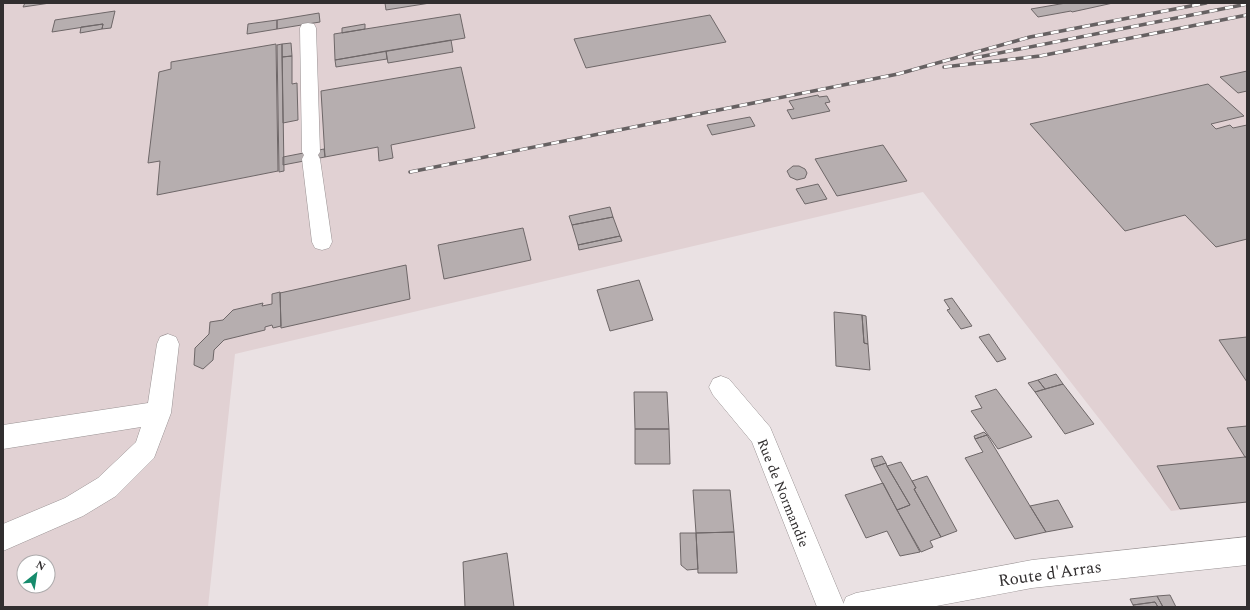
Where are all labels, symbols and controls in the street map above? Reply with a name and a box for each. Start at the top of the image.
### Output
street label: Rue de Normandie [752,435,814,551]
north arrow [16,554,56,594]
street label: Route d'Arras [997,554,1103,594]
text: N [33,556,49,575]

